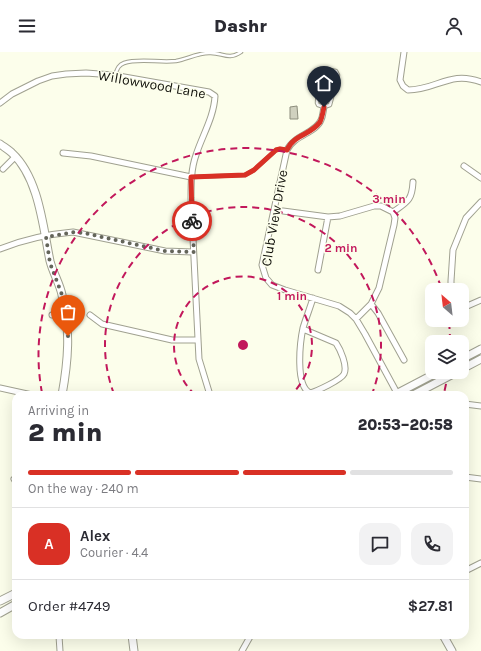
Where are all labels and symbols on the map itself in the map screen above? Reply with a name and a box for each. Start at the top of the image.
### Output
pin [307,66,341,107]
street label: Willowwood Lane [97,67,207,102]
street label: Club View Drive [258,168,291,268]
text: 3 min [372,192,406,206]
courier [172,201,212,241]
text: 2 min [324,241,358,255]
north arrow [425,283,469,327]
text: 1 min [277,289,307,303]
pin [51,295,85,336]
centre of rings [236,338,250,352]

